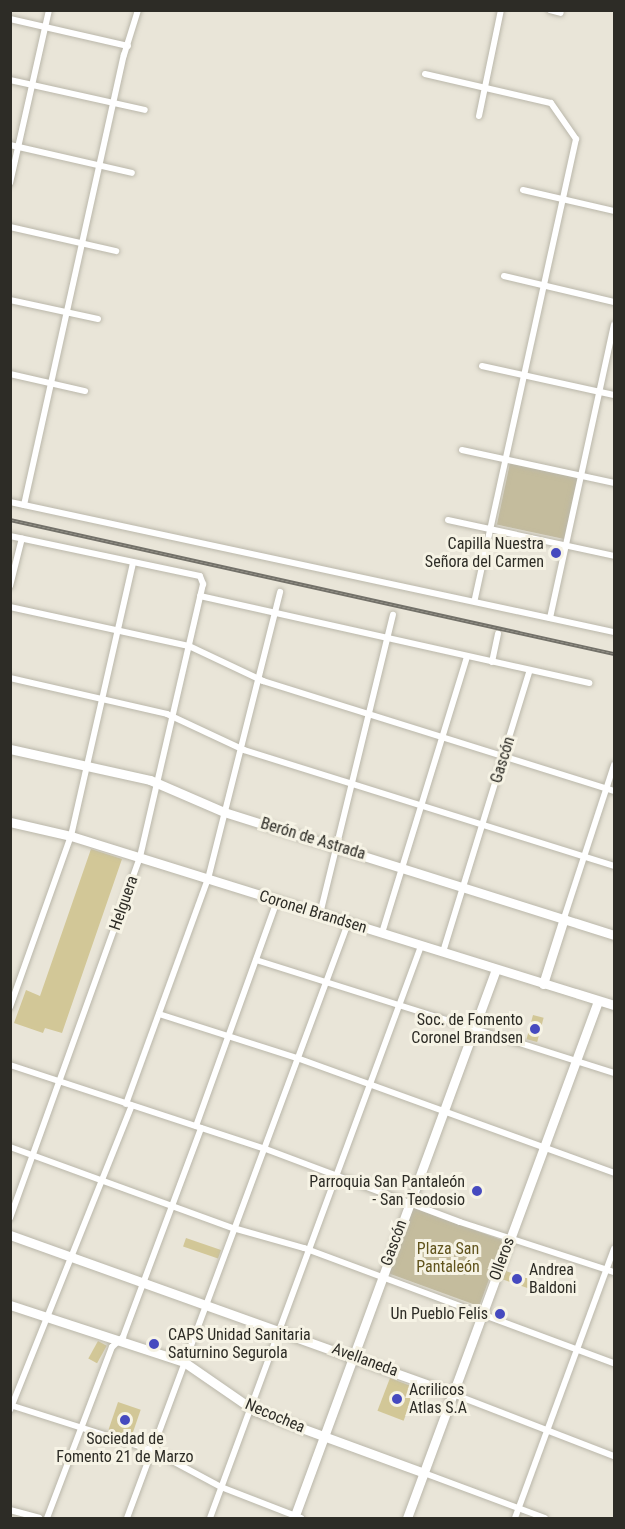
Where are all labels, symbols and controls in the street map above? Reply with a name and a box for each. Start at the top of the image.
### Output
place label: Capilla Nuestra Señora del Carmen [425,534,544,572]
marker: Capilla Nuestra Señora del Carmen [549,546,563,560]
street label: Gascón [487,734,519,786]
street label: Berón de Astrada [258,814,368,864]
street label: Helguera [106,873,142,933]
street label: Coronel Brandsen [257,886,369,938]
place label: Soc. de Fomento Coronel Brandsen [411,1010,523,1048]
marker: Soc. de Fomento Coronel Brandsen [528,1022,542,1036]
place label: Parroquia San Pantaleón - San Teodosio [309,1172,465,1210]
marker: Parroquia San Pantaleón - San Teodosio [470,1184,484,1198]
street label: Gascón [377,1217,411,1269]
street label: Olleros [485,1235,519,1283]
park label: Plaza San Pantaleón [416,1239,480,1277]
place label: Andrea Baldoni [529,1260,576,1298]
marker: Andrea Baldoni [510,1272,524,1286]
place label: Un Pueblo Felis [391,1304,488,1324]
marker: Un Pueblo Felis [493,1307,507,1321]
place label: CAPS Unidad Sanitaria Saturnino Segurola [168,1325,311,1363]
marker: CAPS Unidad Sanitaria Saturnino Segurola [145,1335,163,1353]
street label: Avellaneda [329,1339,401,1381]
place label: Acrilicos Atlas S.A [409,1380,467,1418]
marker: Acrilicos Atlas S.A [390,1392,404,1406]
street label: Necochea [242,1395,308,1437]
marker: Sociedad de Fomento 21 de Marzo [118,1413,132,1427]
place label: Sociedad de Fomento 21 de Marzo [56,1429,194,1467]

